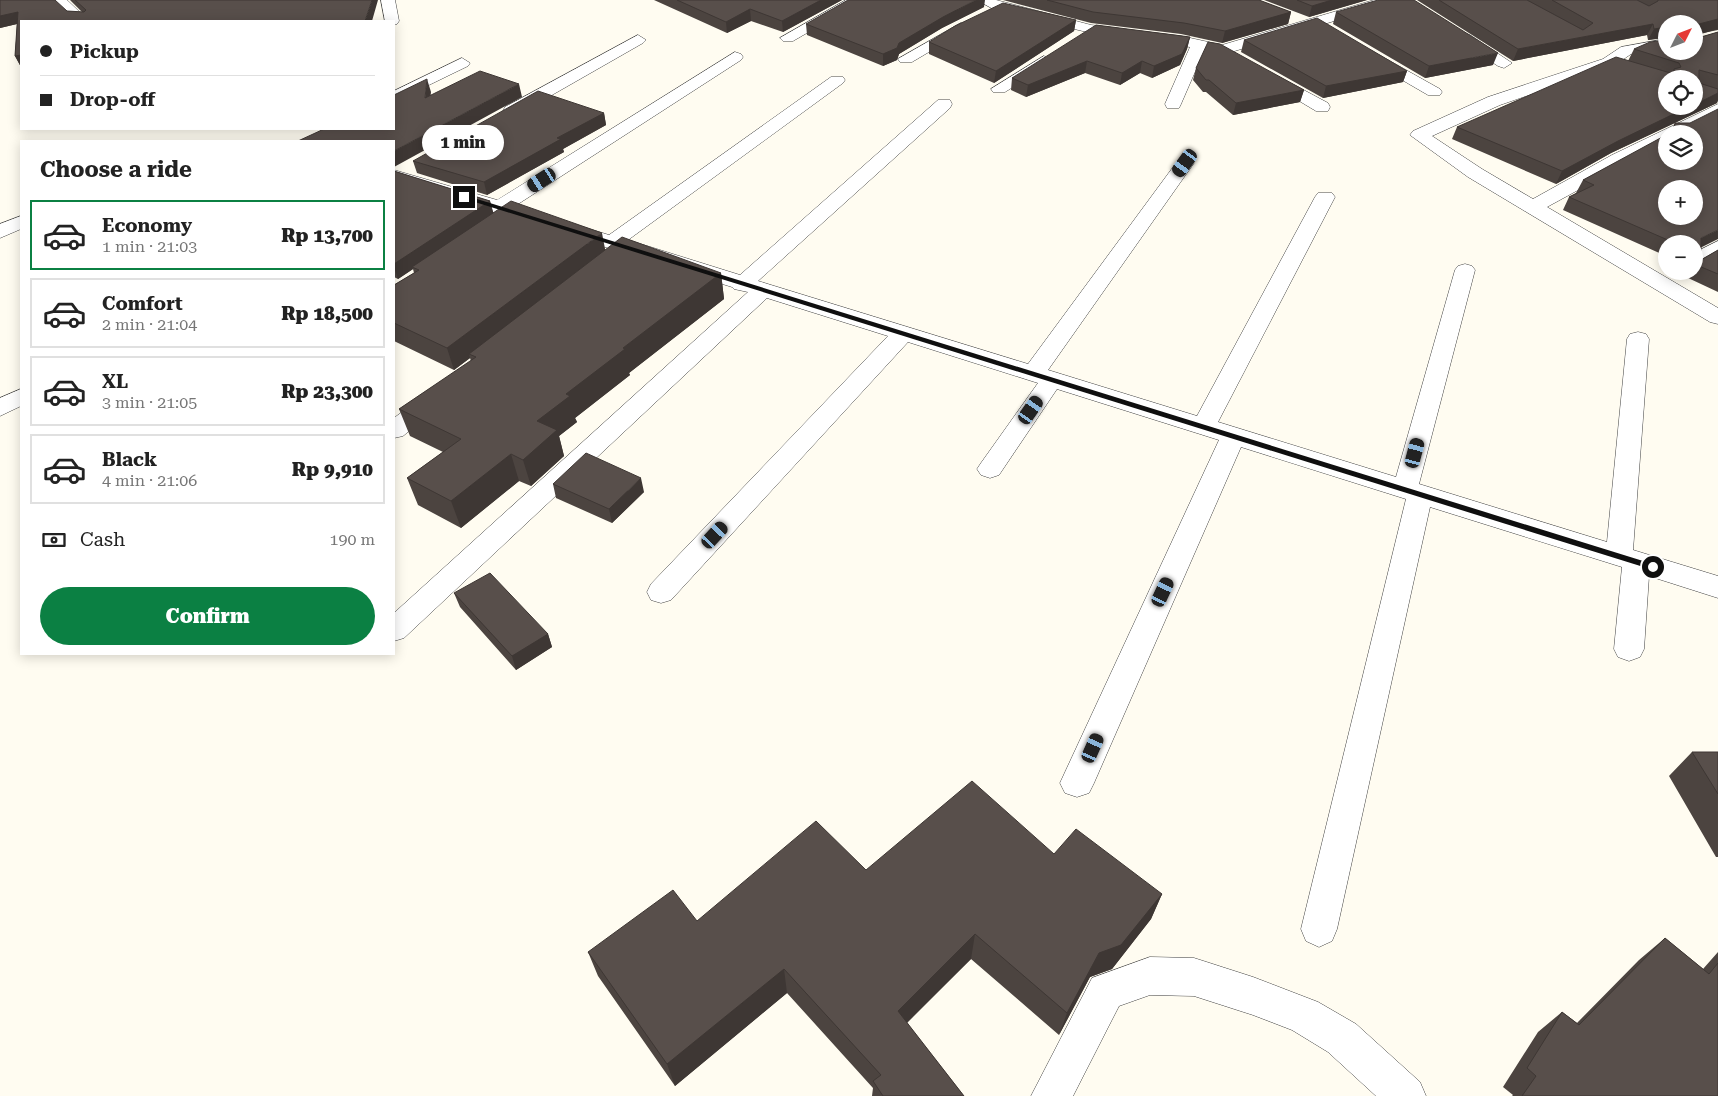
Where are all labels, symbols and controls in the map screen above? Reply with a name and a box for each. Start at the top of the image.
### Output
north arrow [1658,15,1702,60]
map controls [1658,15,1703,280]
text: Pickup [70,40,139,63]
button: locate [1658,70,1703,115]
text: Drop-off [70,88,155,111]
callout: 1 min [423,124,505,160]
button: layers [1658,125,1703,170]
text: 1 min [441,133,485,152]
car [1170,146,1199,180]
text: Choose a ride [40,157,192,182]
car [525,166,558,194]
button: + [1658,180,1703,225]
route end [453,186,475,208]
icon: car [42,213,87,258]
text: Economy [102,214,192,237]
text: Rp 13,700 [281,224,373,247]
button: − [1658,235,1703,280]
text: 1 min · 21:03 [102,237,197,256]
icon: car [42,291,87,336]
text: Comfort [102,292,183,315]
text: Rp 18,500 [281,302,373,325]
text: 2 min · 21:04 [102,315,197,334]
icon: car [42,369,87,414]
text: XL [102,370,128,393]
text: Rp 23,300 [281,380,373,403]
text: 3 min · 21:05 [102,393,197,412]
car [1016,393,1045,427]
car [1403,437,1426,469]
icon: car [42,447,87,492]
text: Black [102,448,157,471]
text: Rp 9,910 [292,458,373,481]
text: 4 min · 21:06 [102,471,197,490]
car [699,519,730,551]
icon: cash [40,526,68,554]
text: Cash [80,528,125,551]
text: 190 m [329,530,375,549]
route start [1642,556,1664,578]
car [1149,575,1176,609]
button: Confirm [40,587,375,645]
car [1080,731,1105,765]

